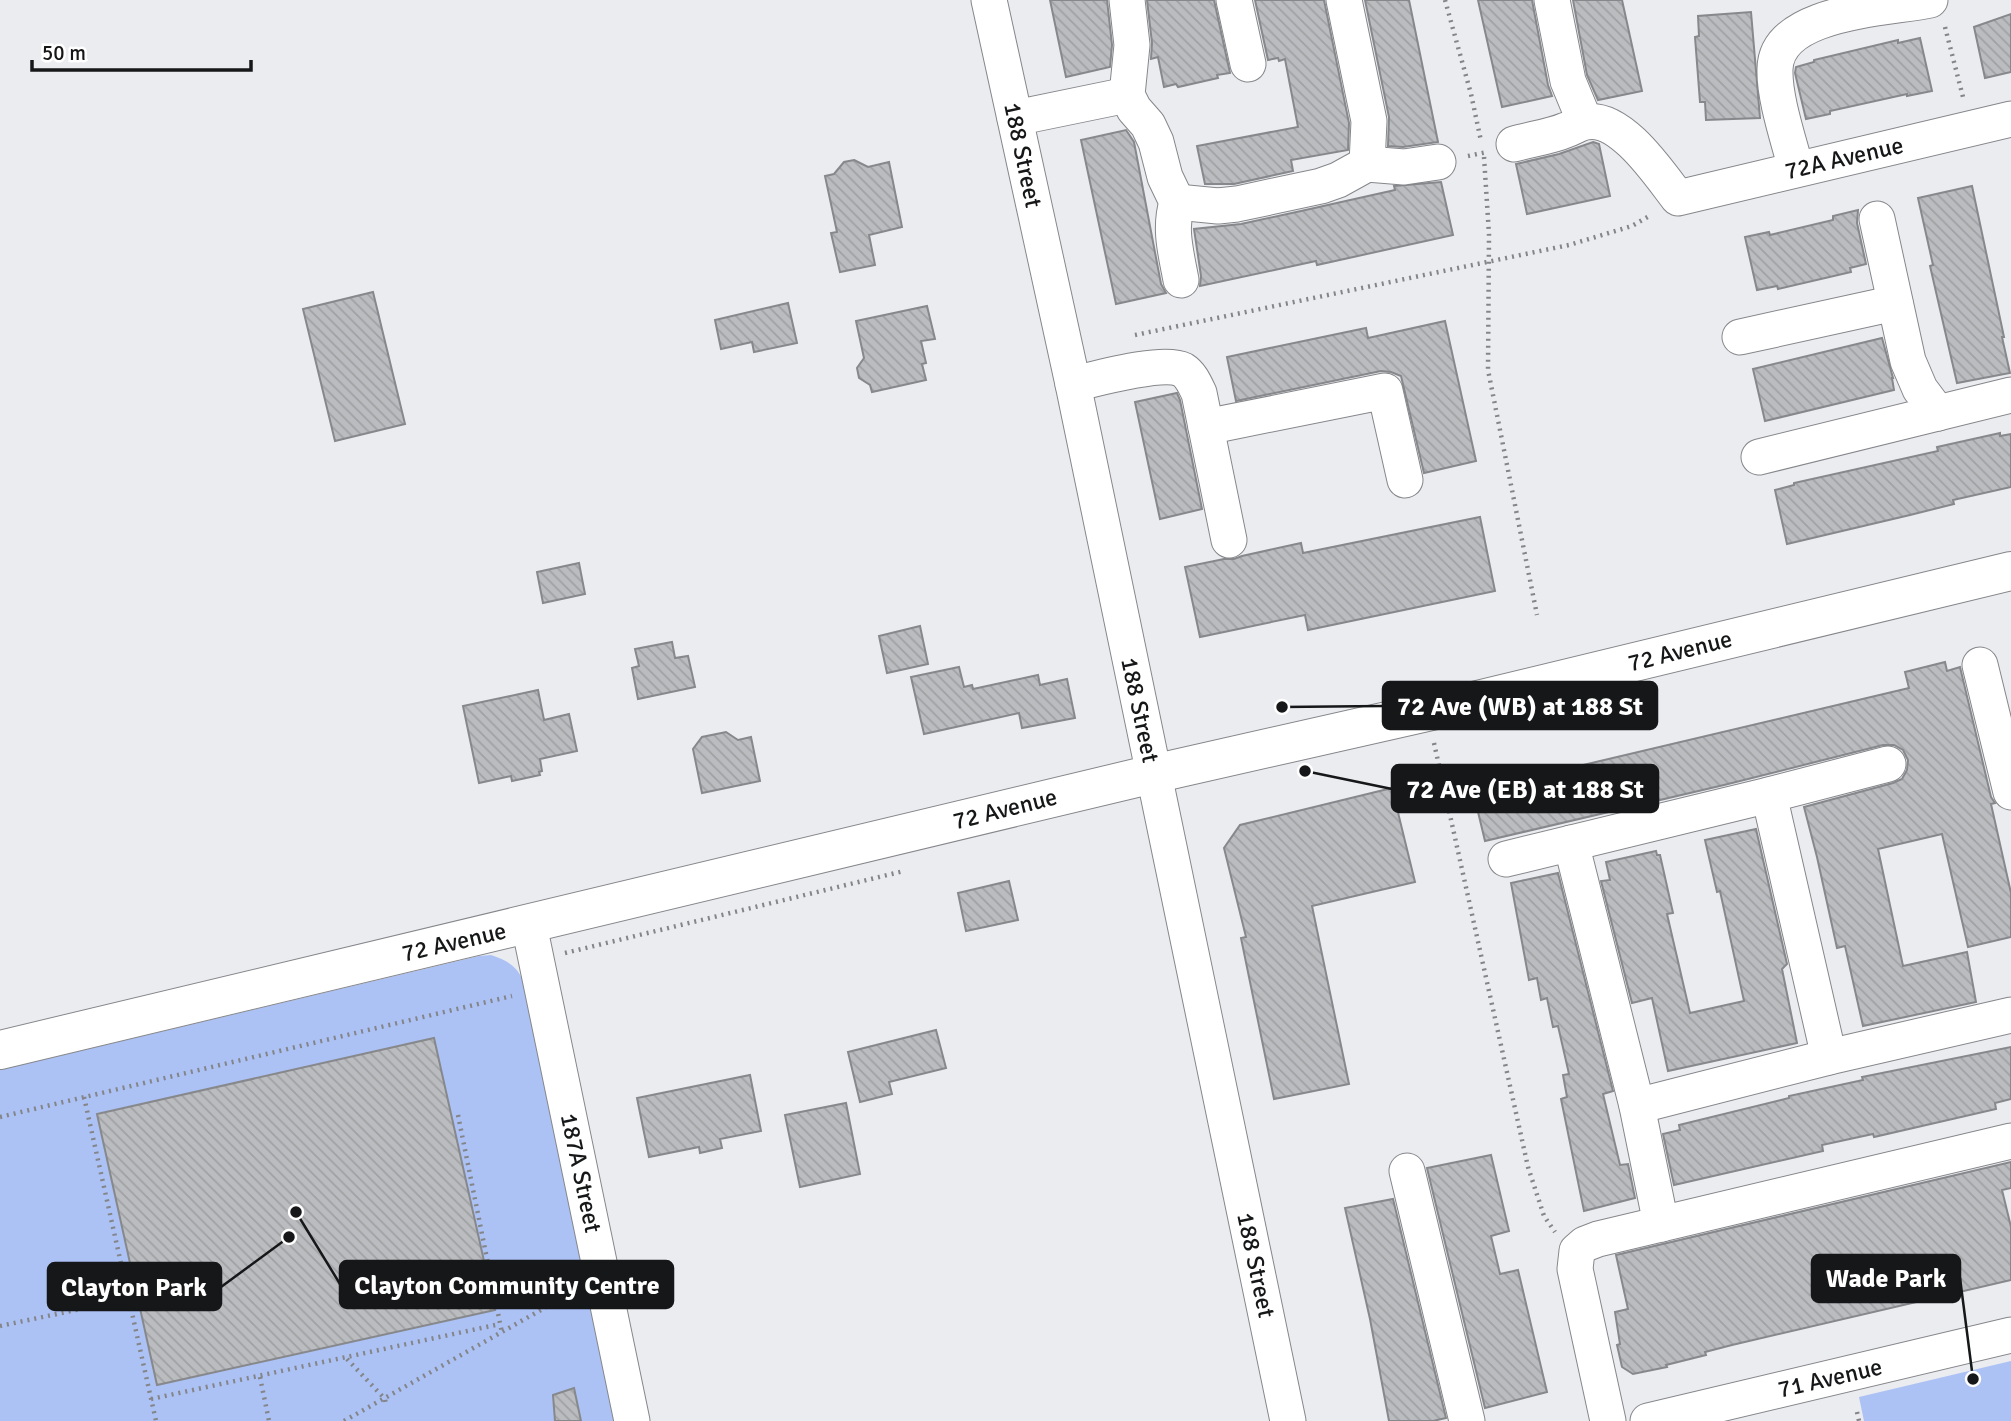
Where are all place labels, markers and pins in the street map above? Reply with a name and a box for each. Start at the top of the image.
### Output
callout: 72 Ave (WB) at 188 St [1383,682,1657,729]
callout: 72 Ave (EB) at 188 St [1392,765,1658,812]
callout: Wade Park [1812,1255,1960,1302]
callout: Clayton Community Centre [340,1261,673,1308]
callout: Clayton Park [48,1263,221,1310]

